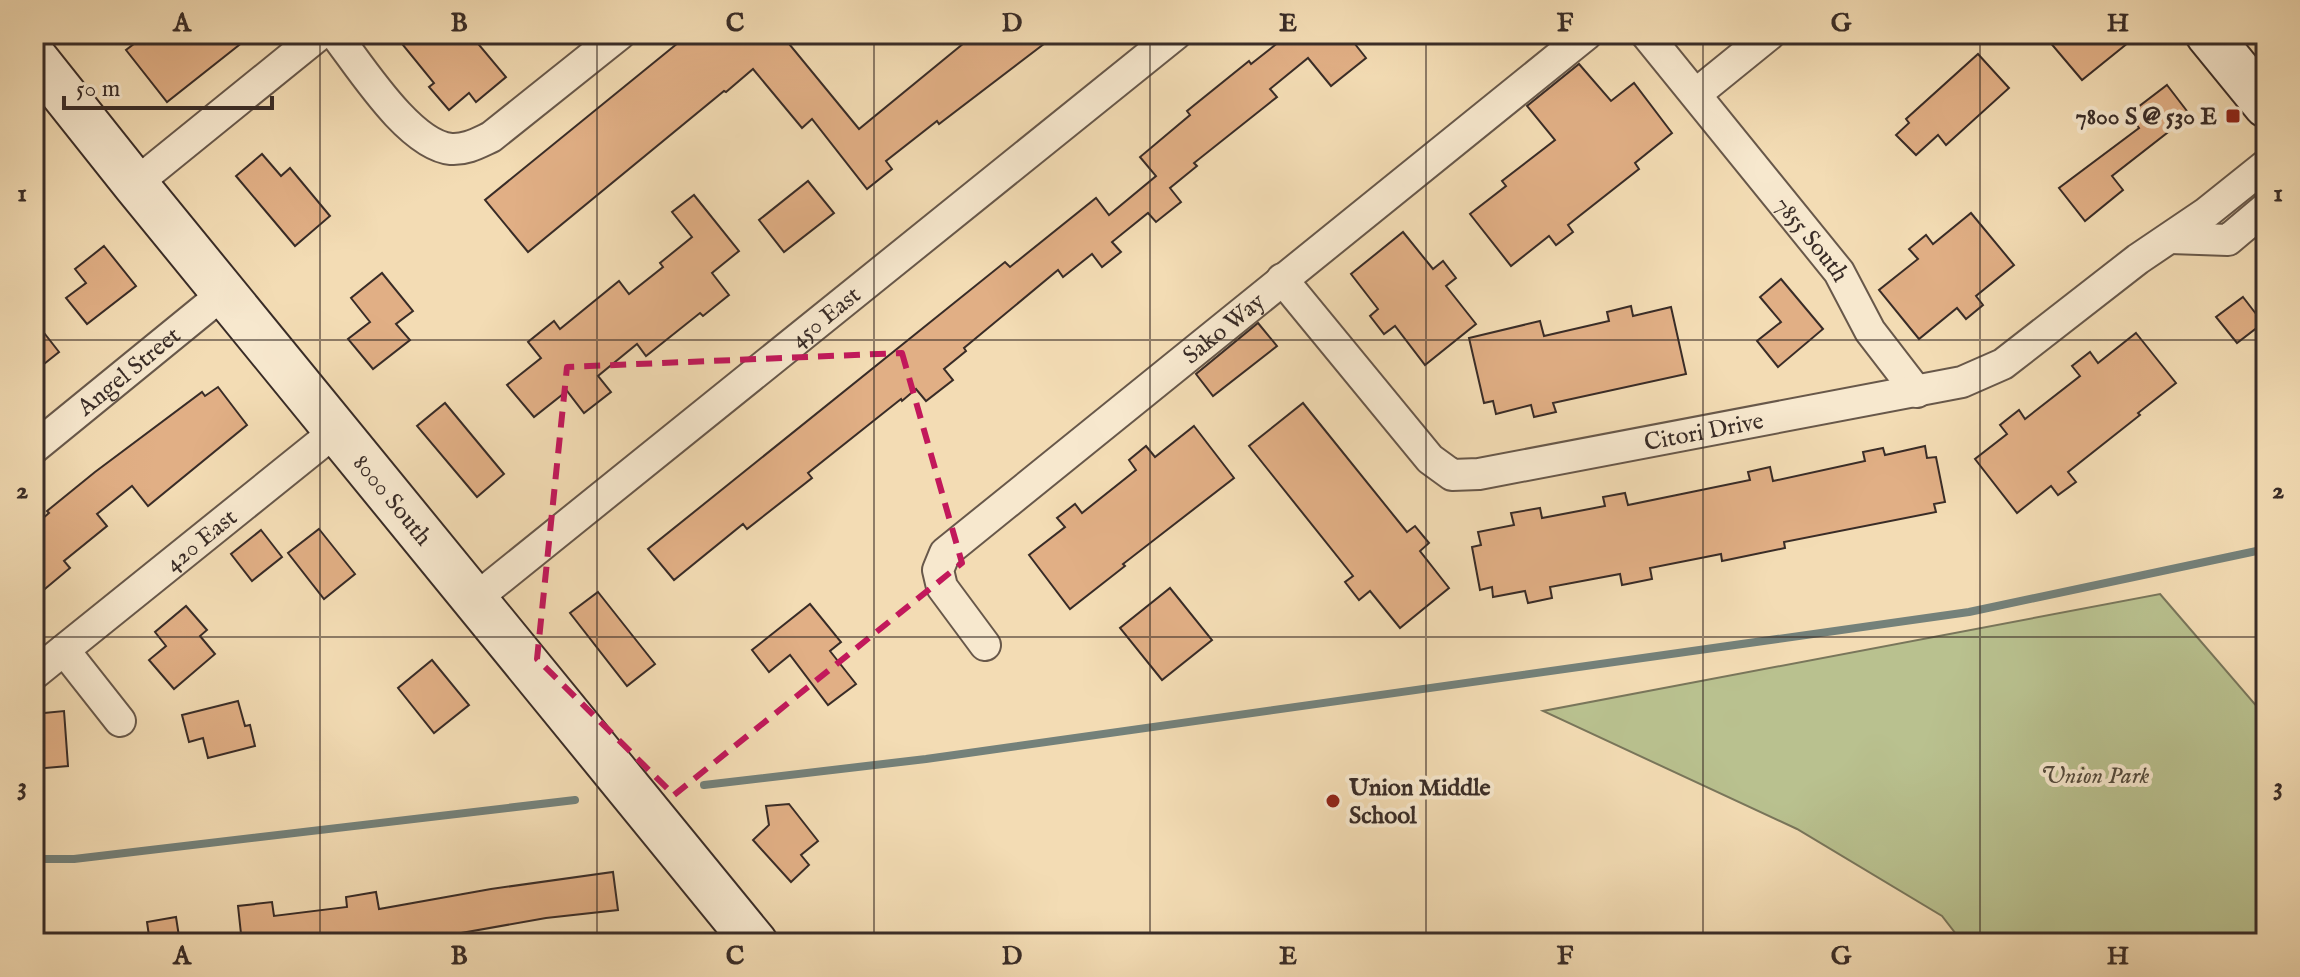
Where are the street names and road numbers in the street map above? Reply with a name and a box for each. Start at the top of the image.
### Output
street label: 7855 South [1767,191,1855,288]
street label: 450 East [785,280,868,355]
street label: Sako Way [1177,287,1272,372]
street label: Angel Street [71,321,188,424]
street label: Citori Drive [1642,406,1766,459]
street label: 8000 South [345,449,438,553]
street label: 420 East [159,503,244,579]

